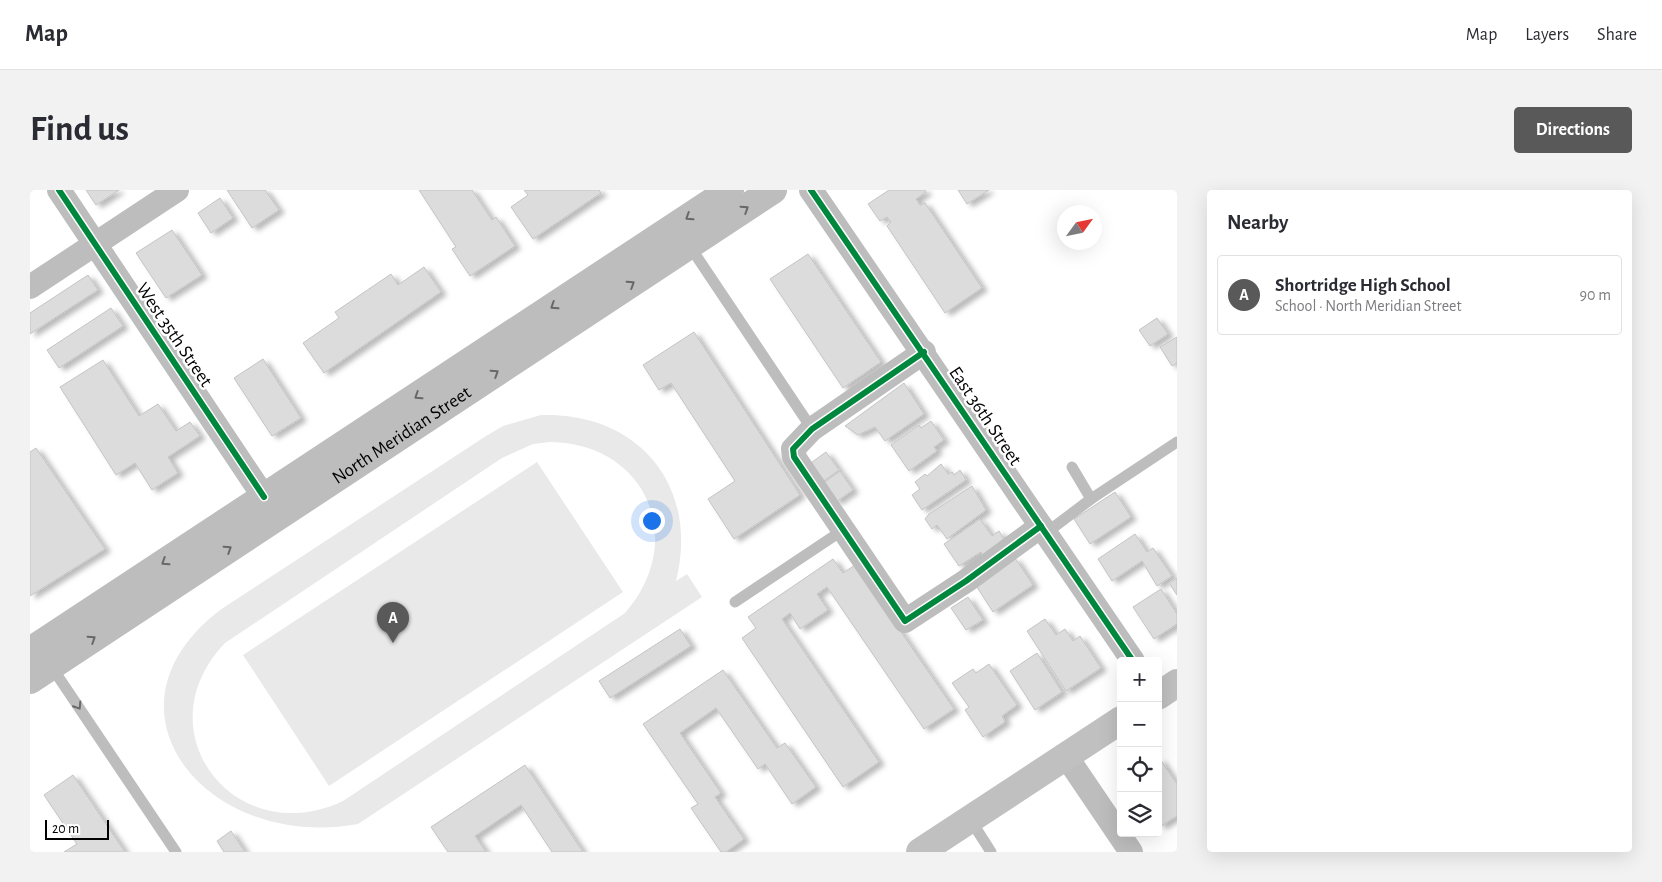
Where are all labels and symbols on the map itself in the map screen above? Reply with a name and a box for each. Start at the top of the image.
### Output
north arrow [1057,205,1102,250]
one-way arrow [739,206,748,215]
one-way arrow [686,211,695,220]
street label: West 35th Street [132,280,216,390]
one-way arrow [625,281,634,290]
one-way arrow [550,300,559,309]
street label: East 36th Street [945,363,1025,469]
one-way arrow [490,370,499,380]
street label: North Meridian Street [329,383,474,487]
one-way arrow [414,389,423,399]
your location [639,508,665,534]
one-way arrow [223,546,232,556]
one-way arrow [161,556,170,566]
pin: A [377,602,409,643]
one-way arrow [87,636,96,645]
one-way arrow [72,701,82,710]
scale bar [45,817,109,840]

